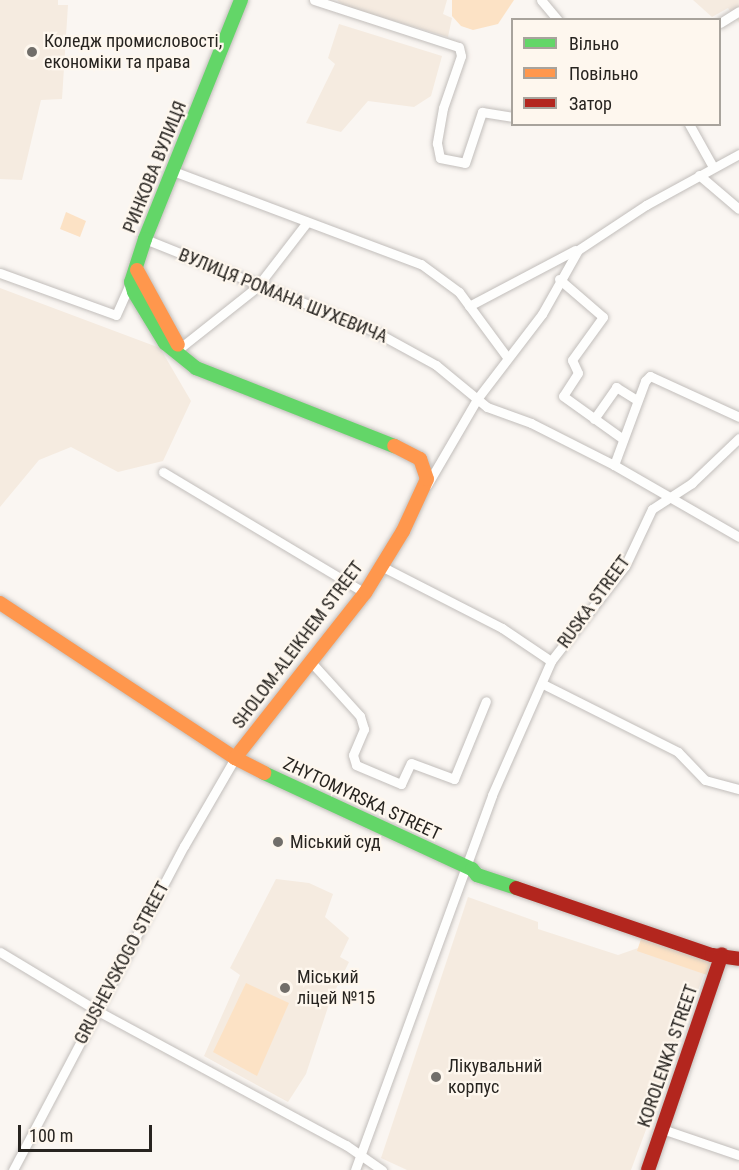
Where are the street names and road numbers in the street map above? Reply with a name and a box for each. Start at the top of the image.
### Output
street label: РИНКОВА ВУЛИЦЯ [119,98,191,236]
street label: ВУЛИЦЯ РОМАНА ШУХЕВИЧА [175,244,391,348]
street label: RUSKA STREET [553,552,635,652]
street label: SHOLOM-ALEIKHEM STREET [228,557,368,733]
street label: ZHYTOMYRSKA STREET [280,753,444,845]
street label: GRUSHEVSKOGO STREET [70,878,174,1048]
street label: KOROLENKA STREET [633,982,703,1130]

